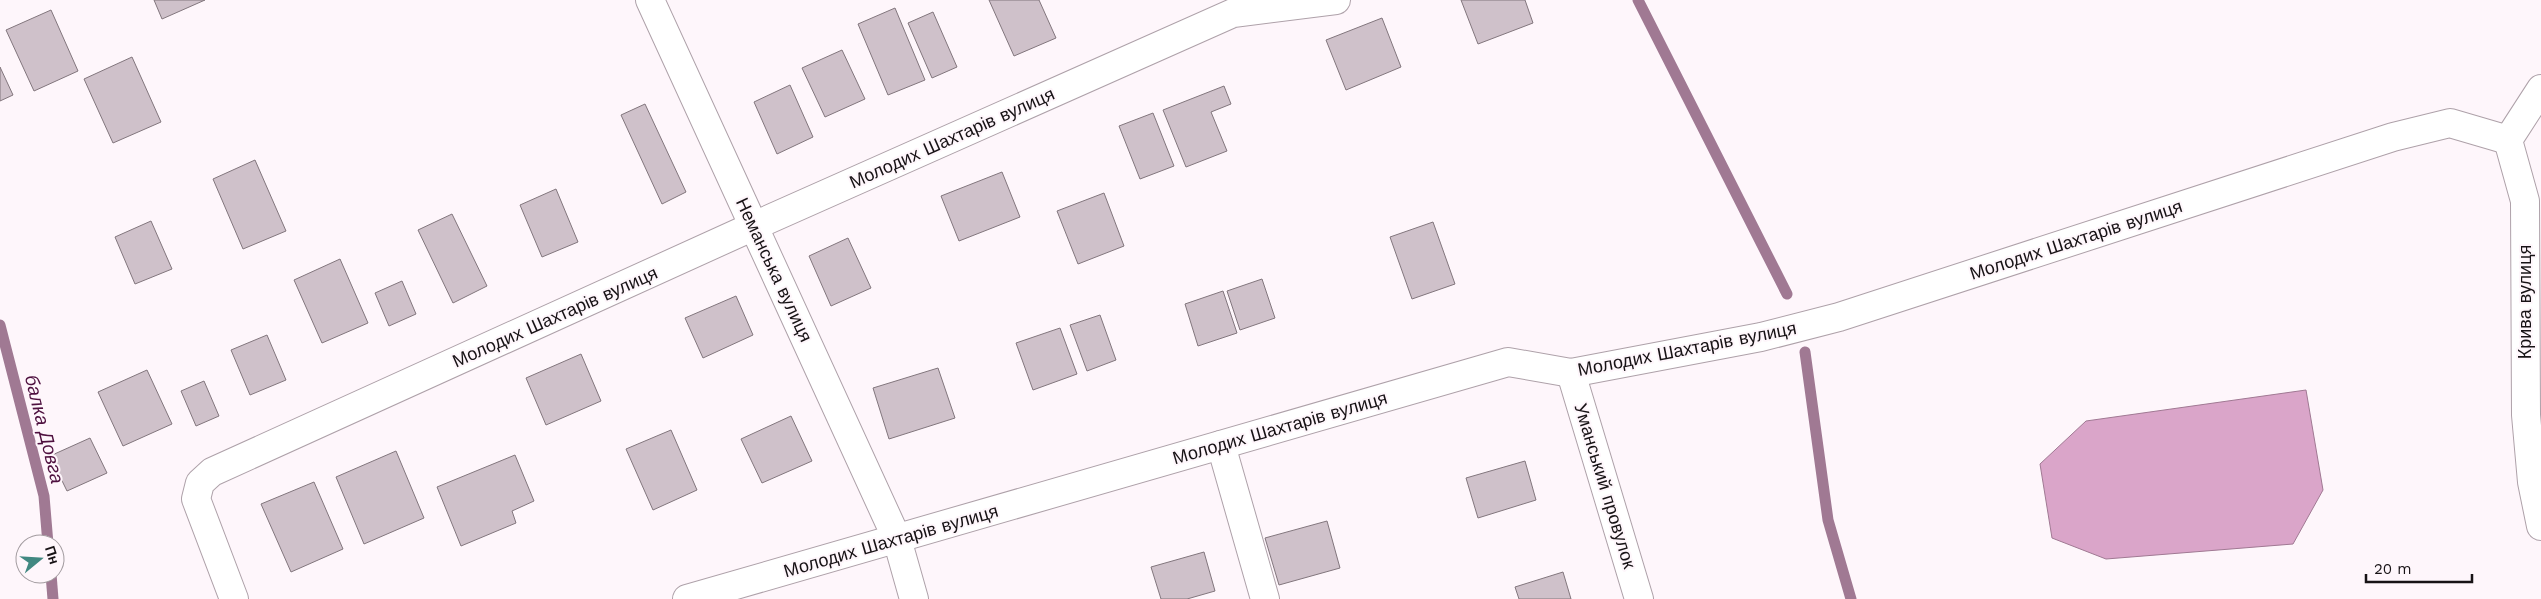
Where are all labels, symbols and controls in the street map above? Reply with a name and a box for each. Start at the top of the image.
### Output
street label: Молодих Шахтарів вулиця [846,83,1058,192]
street label: Неманська вулиця [732,194,817,345]
street label: Молодих Шахтарів вулиця [1967,195,2185,284]
street label: Крива вулиця [2514,245,2535,359]
street label: Молодих Шахтарів вулиця [449,262,661,371]
street label: Молодих Шахтарів вулиця [1576,317,1798,380]
water label: балка Довга [20,372,69,486]
street label: Молодих Шахтарів вулиця [1170,387,1390,468]
street label: Уманський провулок [1570,401,1641,571]
street label: Молодих Шахтарів вулиця [781,500,1001,581]
north arrow [15,534,65,584]
text: Пн [42,544,63,566]
scale bar [2366,552,2472,584]
text: 20 m [2374,560,2412,578]

